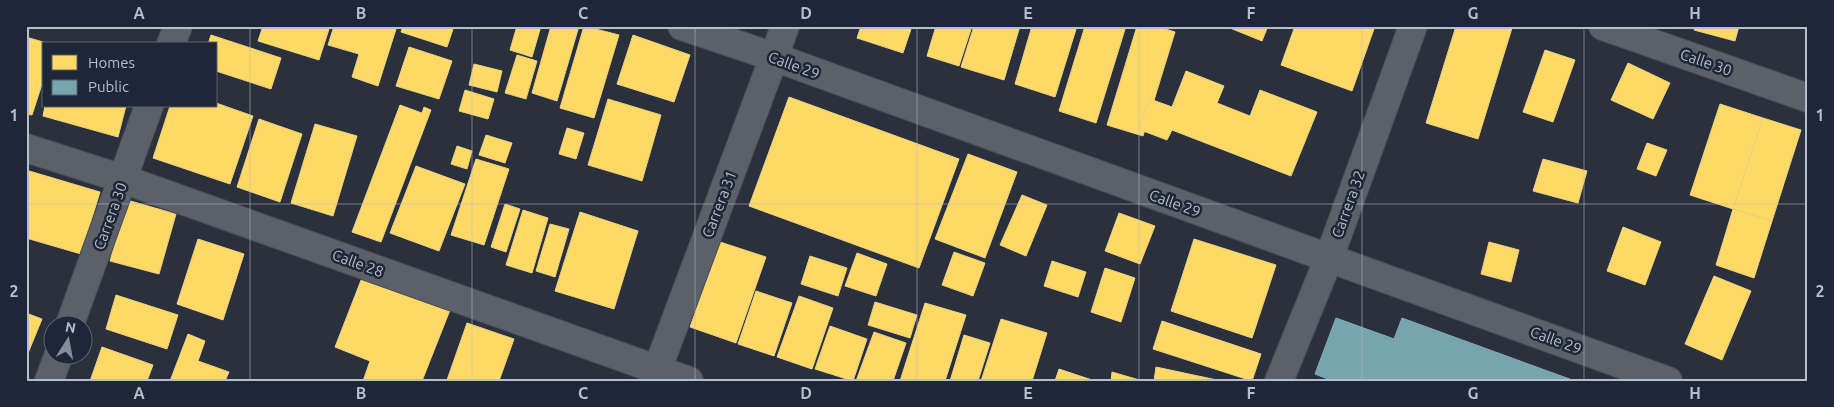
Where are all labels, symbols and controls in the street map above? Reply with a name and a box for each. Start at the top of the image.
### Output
text: A [133,4,145,22]
text: B [356,4,366,22]
text: C [578,4,588,22]
text: D [800,4,812,22]
text: E [1023,4,1033,22]
text: F [1247,4,1256,22]
text: G [1467,4,1479,22]
text: H [1689,4,1701,22]
legend [42,42,218,108]
street label: Calle 30 [1678,45,1734,79]
street label: Calle 29 [766,48,822,82]
text: Homes [88,54,135,71]
text: Public [88,78,129,95]
text: 1 [9,106,19,124]
text: 1 [1815,106,1825,124]
street label: Carrera 31 [698,168,740,240]
street label: Carrera 32 [1328,168,1368,240]
street label: Carrera 30 [90,180,130,252]
street label: Calle 29 [1147,186,1203,220]
street label: Calle 28 [330,246,386,280]
text: 2 [9,282,19,300]
text: 2 [1815,282,1825,300]
north arrow [42,314,92,364]
text: N [64,318,77,336]
street label: Calle 29 [1528,323,1584,357]
text: A [133,384,145,402]
text: B [356,384,366,402]
text: C [578,384,588,402]
text: D [800,384,812,402]
text: E [1023,384,1033,402]
text: F [1247,384,1256,402]
text: G [1467,384,1479,402]
text: H [1689,384,1701,402]

